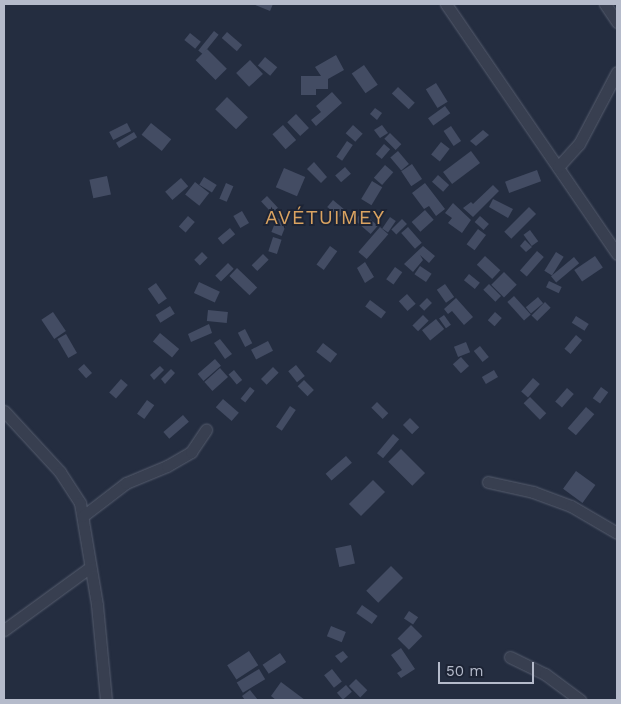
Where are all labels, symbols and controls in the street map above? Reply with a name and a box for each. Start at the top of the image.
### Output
district label: AVÉTUIMEY [264,205,386,229]
scale bar [441,652,537,684]
text: 50 m [446,662,483,680]

